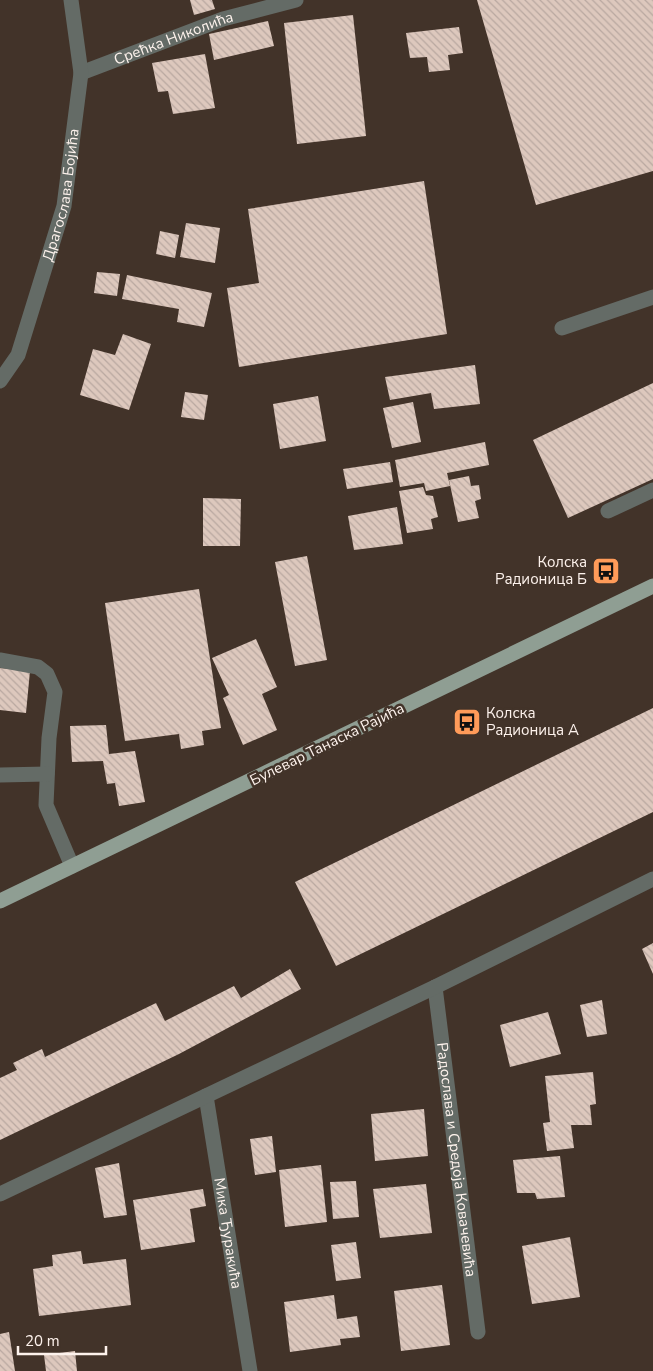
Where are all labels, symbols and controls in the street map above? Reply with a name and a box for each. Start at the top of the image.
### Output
street label: Срећка Николића [111,7,235,70]
street label: Драгослава Бојића [38,127,84,264]
place label: Колска Радионица Б [495,552,587,589]
bus stop icon: Колска Радионица Б [591,556,621,586]
street label: Булевар Танаска Рајића [246,698,408,790]
place label: Колска Радионица А [486,703,579,740]
bus stop icon: Колска Радионица А [452,707,482,737]
street label: Радослава и Средоја Ковачевића [432,1041,481,1278]
street label: Мика Ђуракића [209,1176,247,1290]
scale bar [18,1324,105,1356]
text: 20 m [25,1331,60,1351]

